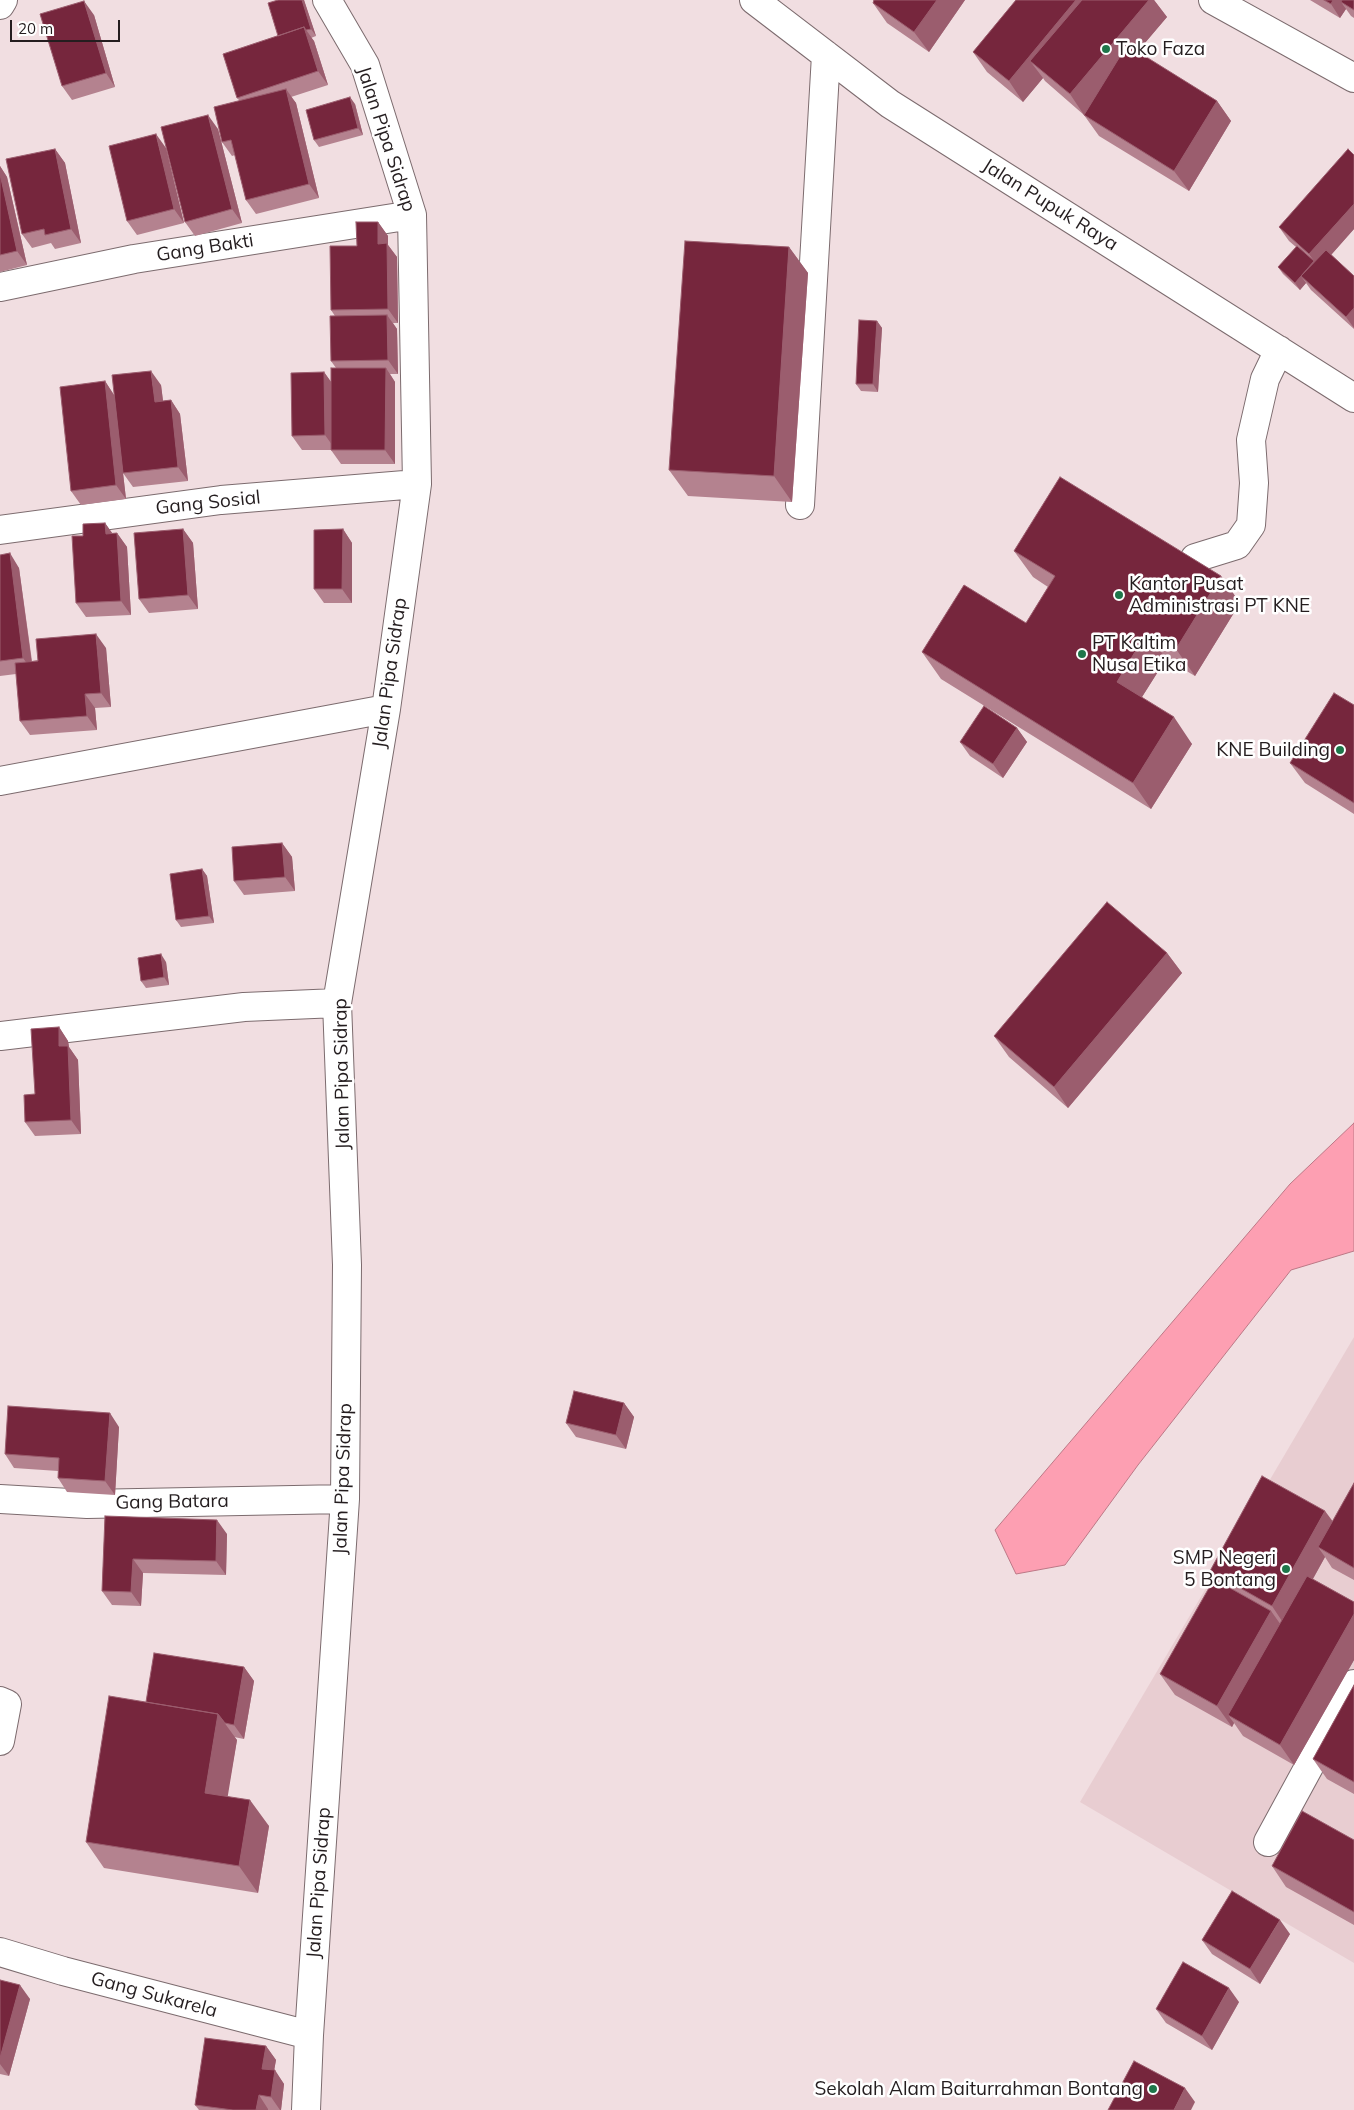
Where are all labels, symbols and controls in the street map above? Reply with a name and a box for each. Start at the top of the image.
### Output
scale bar [12,10,122,42]
text: 20 m [18,19,53,38]
place label: Toko Faza [1116,38,1205,60]
marker: Toko Faza [1100,43,1112,55]
street label: Jalan Pipa Sidrap [352,63,420,215]
street label: Jalan Pupuk Raya [978,154,1122,256]
street label: Gang Bakti [155,229,255,267]
street label: Gang Sosial [154,486,262,520]
place label: Kantor Pusat Administrasi PT KNE [1129,573,1310,617]
marker: Kantor Pusat Administrasi PT KNE [1113,589,1125,601]
street label: Jalan Pipa Sidrap [368,596,412,750]
place label: PT Kaltim Nusa Etika [1092,632,1186,676]
marker: PT Kaltim Nusa Etika [1076,648,1088,660]
place label: KNE Building [1216,739,1330,761]
marker: KNE Building [1334,744,1346,756]
street label: Jalan Pipa Sidrap [329,998,355,1150]
street label: Jalan Pipa Sidrap [329,1403,357,1555]
street label: Gang Batara [115,1490,229,1514]
place label: SMP Negeri 5 Bontang [1173,1547,1276,1591]
marker: SMP Negeri 5 Bontang [1280,1563,1292,1575]
street label: Jalan Pipa Sidrap [302,1807,336,1959]
street label: Gang Sukarela [88,1967,220,2023]
place label: Sekolah Alam Baiturrahman Bontang [814,2078,1143,2100]
marker: Sekolah Alam Baiturrahman Bontang [1147,2083,1159,2095]

